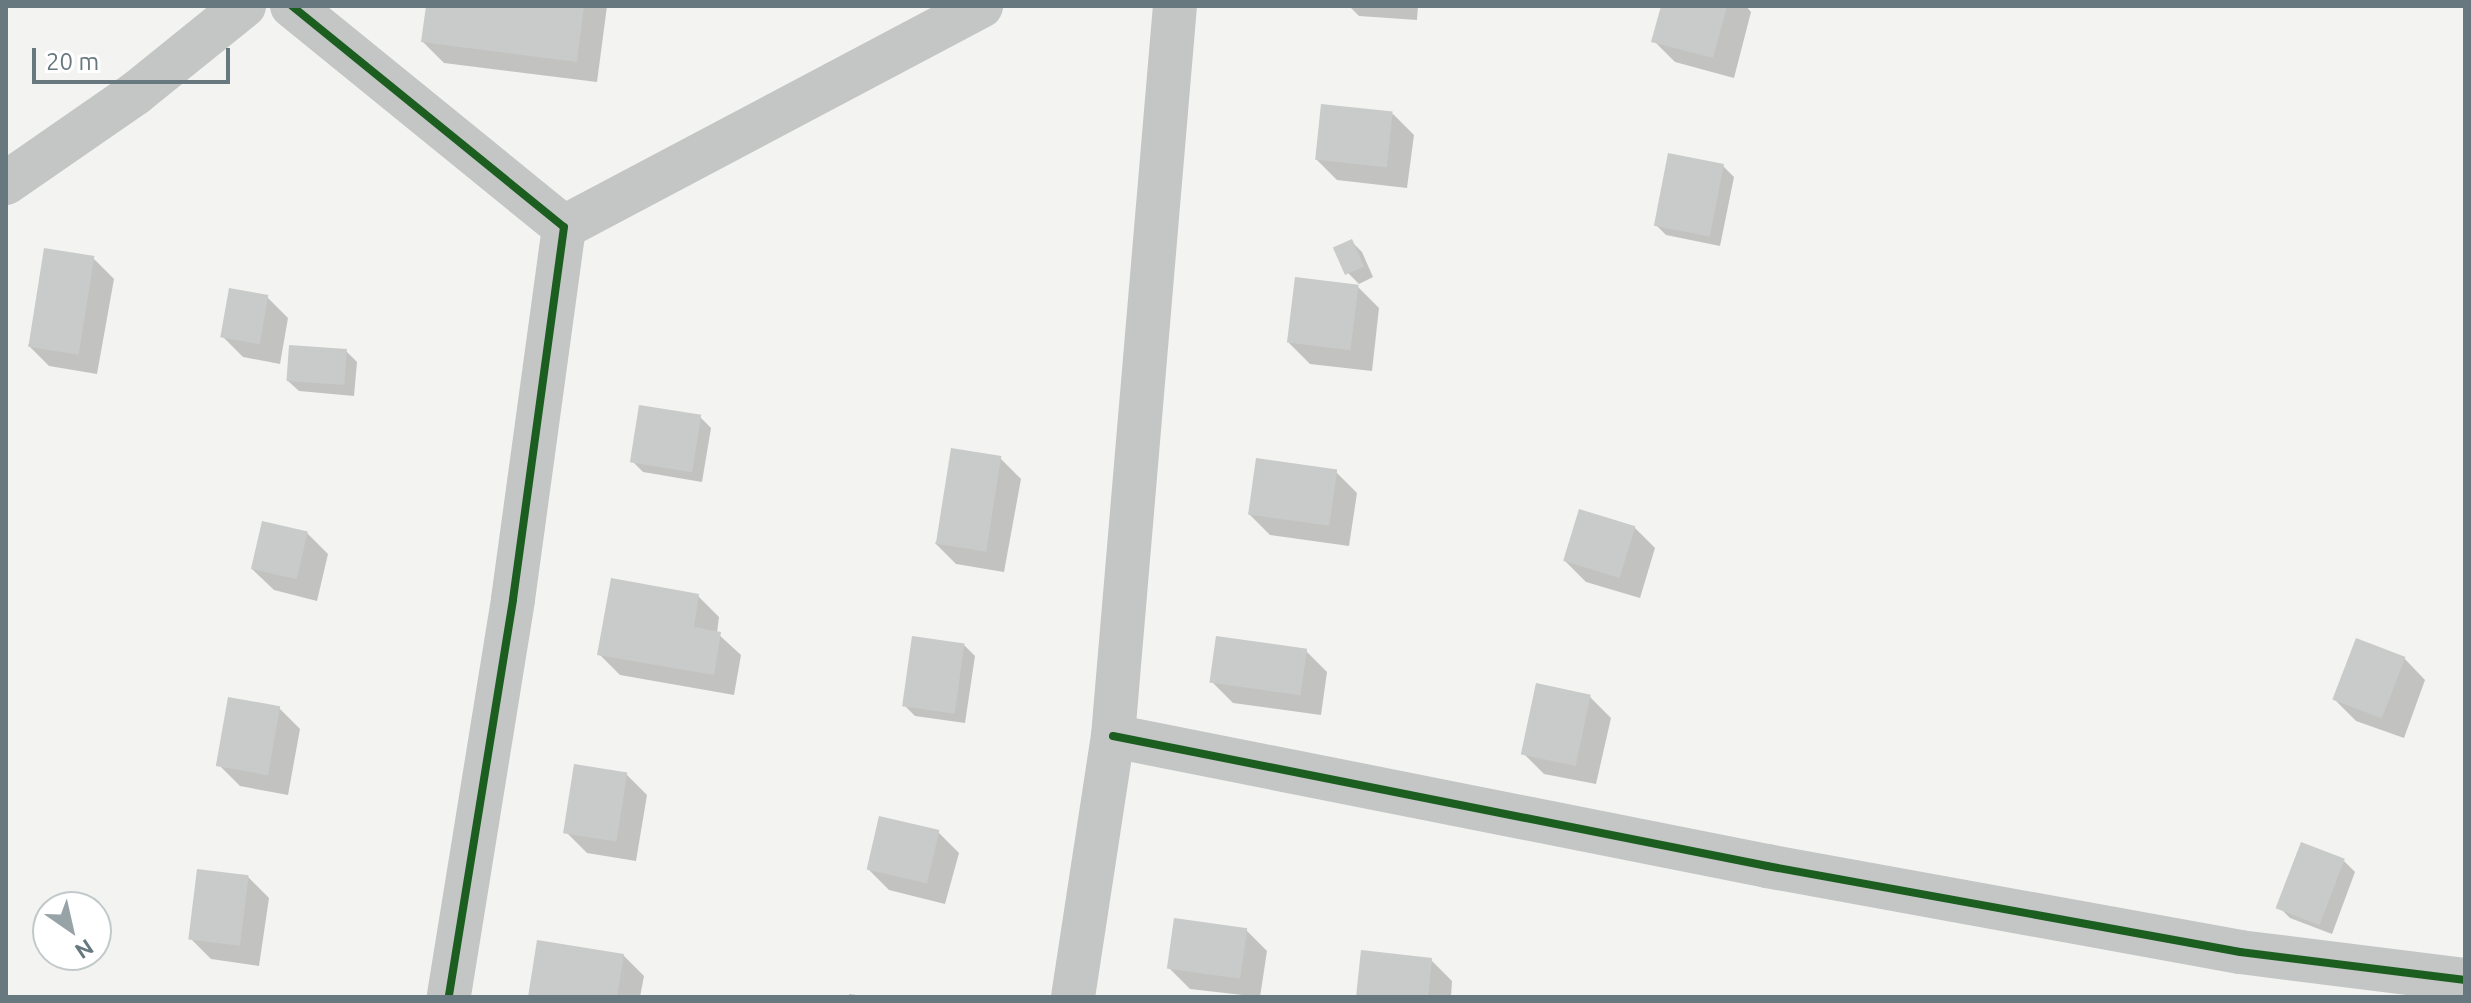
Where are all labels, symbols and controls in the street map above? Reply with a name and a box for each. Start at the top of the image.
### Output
scale bar [36,32,234,82]
text: 20 m [46,48,99,75]
north arrow [32,891,112,971]
text: N [71,935,98,965]

